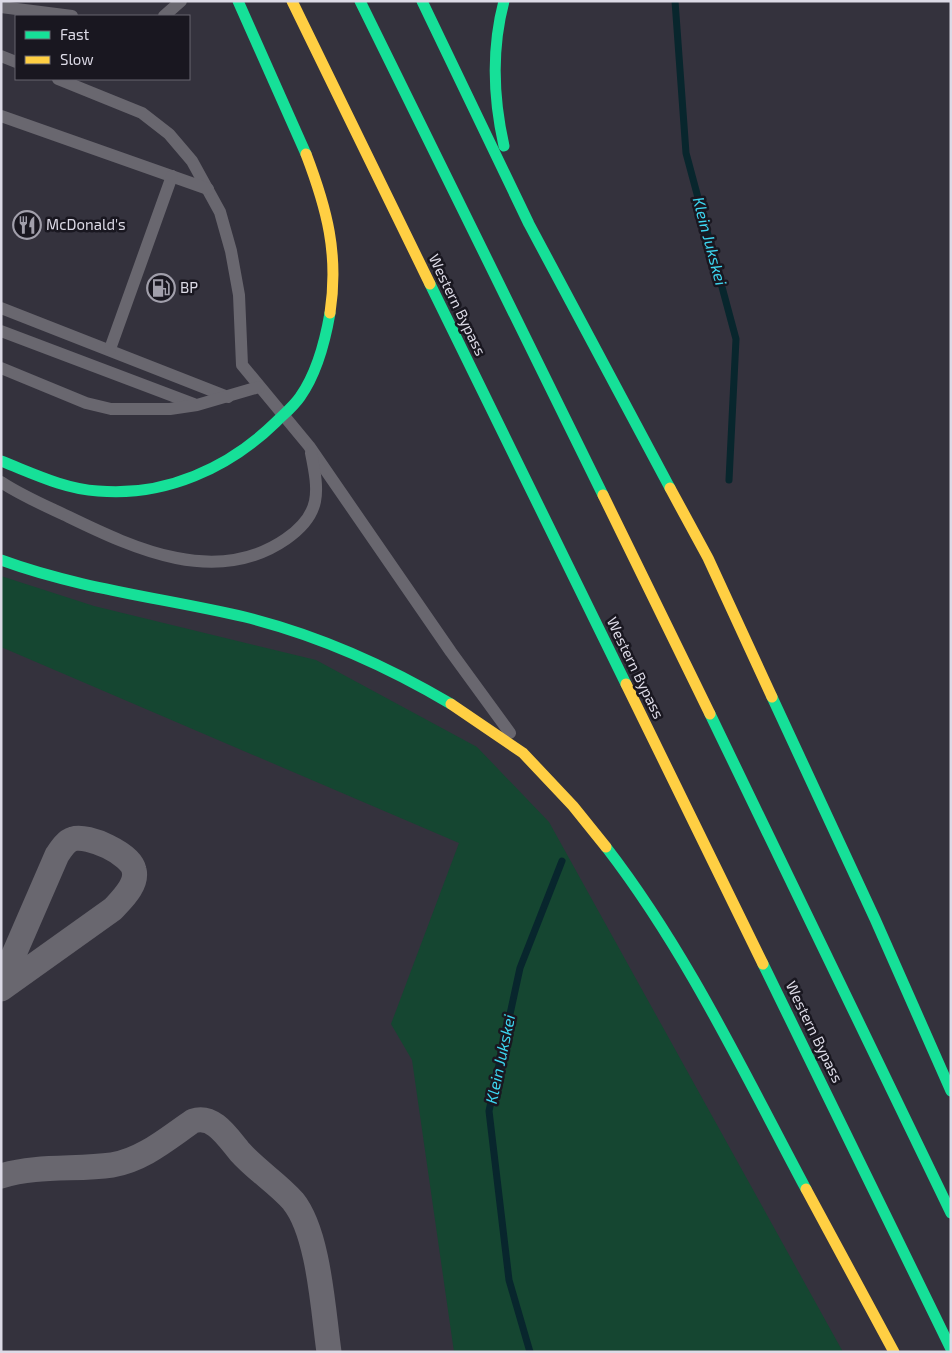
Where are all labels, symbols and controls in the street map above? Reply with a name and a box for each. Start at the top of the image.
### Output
legend [15,15,190,80]
text: Fast [60,25,90,43]
text: Slow [60,50,94,68]
water label: Klein Jukskei [690,194,731,287]
restaurant icon: McDonald's [12,210,42,240]
place label: McDonald's [46,215,126,233]
street label: Western Bypass [426,251,490,358]
fuel station icon: BP [146,273,176,303]
place label: BP [180,278,198,296]
street label: Western Bypass [604,614,668,721]
street label: Western Bypass [783,978,847,1085]
water label: Klein Jukskei [481,1012,518,1105]

